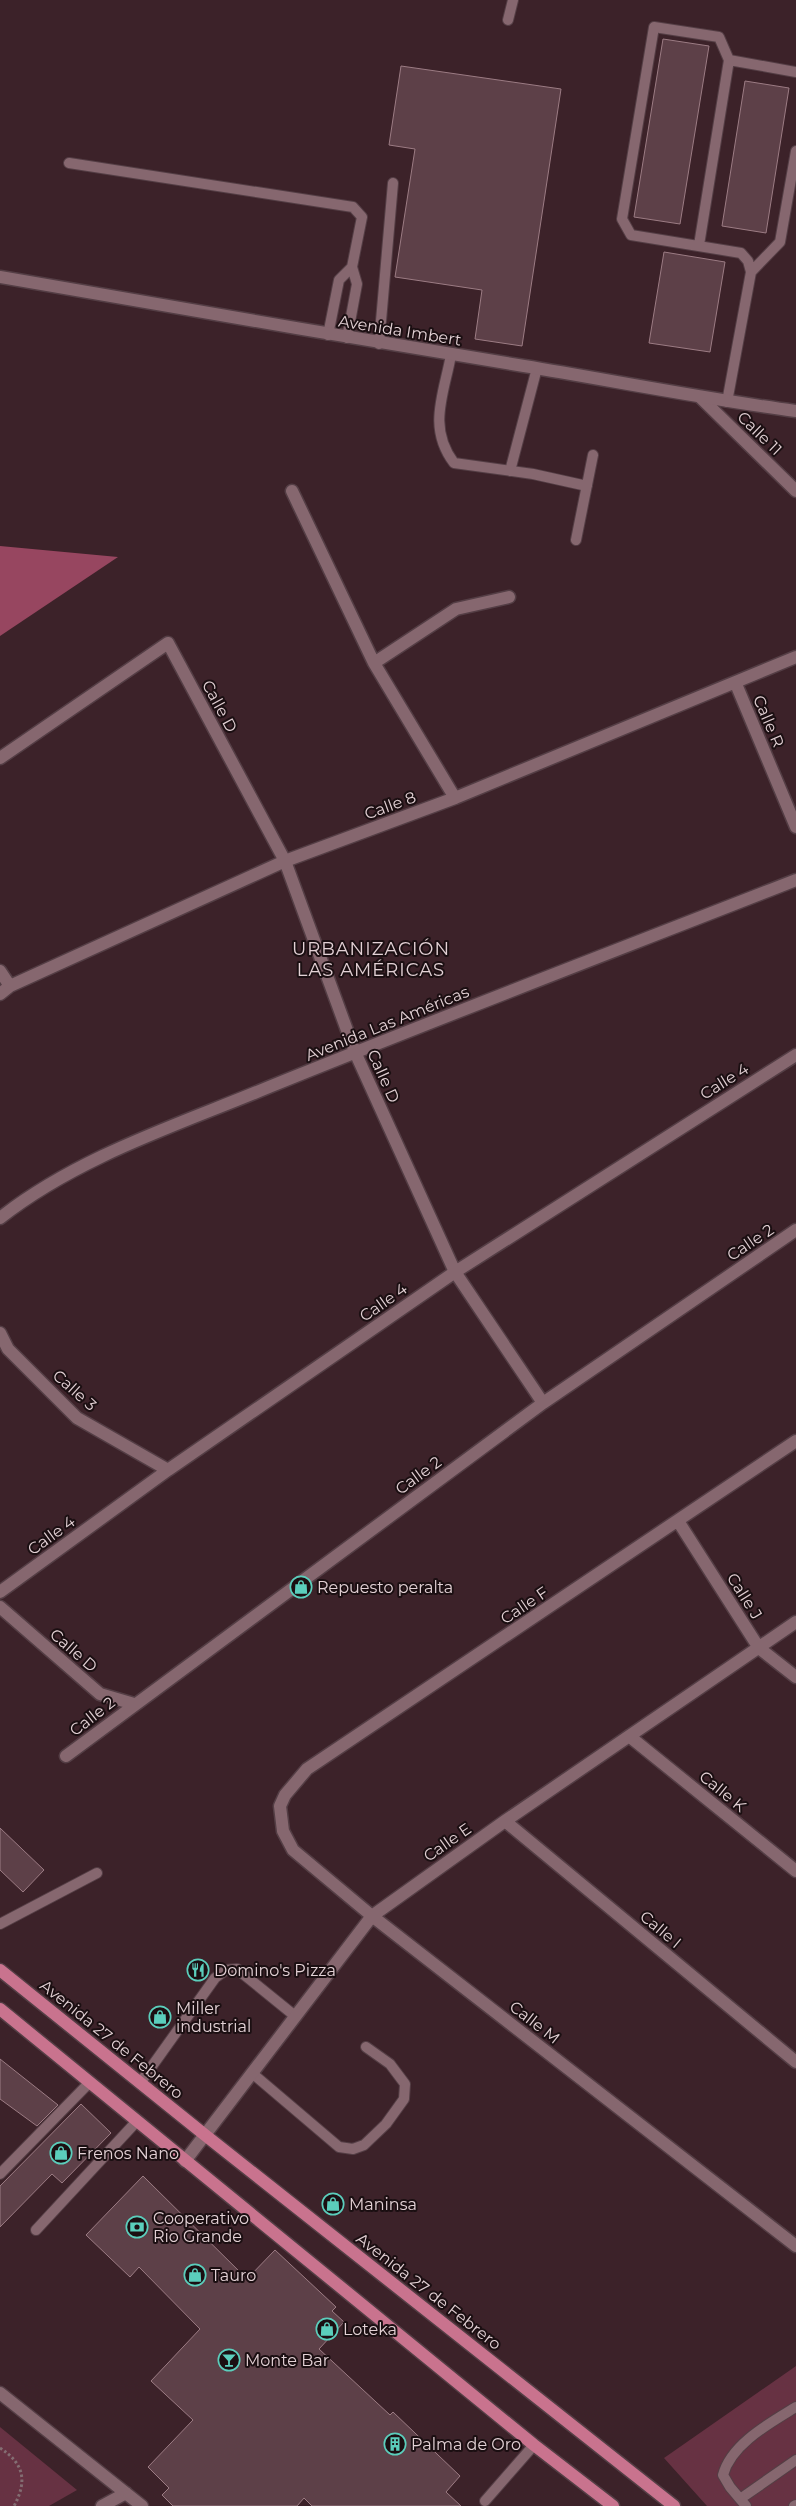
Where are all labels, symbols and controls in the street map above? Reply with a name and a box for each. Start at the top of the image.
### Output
street label: Avenida Imbert [337,311,463,350]
street label: Calle 11 [733,408,786,459]
street label: Calle D [198,677,241,736]
street label: Calle R [749,692,788,750]
street label: Calle 8 [362,787,418,824]
district label: URBANIZACIÓN LAS AMÉRICAS [292,938,450,981]
street label: Avenida Las Américas [303,982,472,1065]
street label: Calle D [363,1047,404,1106]
street label: Calle 4 [696,1059,752,1104]
street label: Calle 2 [723,1220,777,1265]
street label: Calle 4 [356,1279,411,1326]
street label: Calle 3 [49,1366,100,1415]
street label: Calle 2 [392,1452,445,1498]
street label: Calle 4 [24,1512,79,1559]
street label: Calle J [723,1570,766,1623]
shop icon: Repuesto peralta [289,1575,313,1599]
place label: Repuesto peralta [317,1578,453,1597]
street label: Calle F [497,1583,552,1628]
street label: Calle D [46,1625,101,1676]
street label: Calle 2 [66,1693,119,1740]
street label: Calle K [696,1767,750,1816]
street label: Calle E [420,1819,475,1866]
street label: Calle I [636,1907,685,1952]
restaurant icon: Domino's Pizza [186,1958,210,1982]
place label: Domino's Pizza [214,1961,336,1980]
street label: Avenida 27 de Febrero [36,1976,187,2103]
street label: Calle M [506,1997,564,2048]
place label: Miller industrial [176,1999,251,2036]
shop icon: Miller industrial [148,2005,172,2029]
shop icon: Frenos Nano [49,2141,73,2165]
place label: Frenos Nano [77,2144,179,2163]
shop icon: Maninsa [321,2192,345,2216]
place label: Maninsa [349,2195,417,2214]
place label: Cooperativo Rio Grande [153,2209,249,2246]
bank icon: Cooperativo Rio Grande [125,2215,149,2239]
street label: Avenida 27 de Febrero [352,2229,505,2354]
shop icon: Tauro [183,2263,207,2287]
place label: Tauro [211,2266,256,2285]
shop icon: Loteka [315,2317,339,2341]
place label: Loteka [343,2320,397,2339]
bar icon: Monte Bar [217,2348,241,2372]
place label: Monte Bar [245,2351,329,2370]
building icon: Palma de Oro [383,2432,407,2456]
place label: Palma de Oro [411,2435,521,2454]

